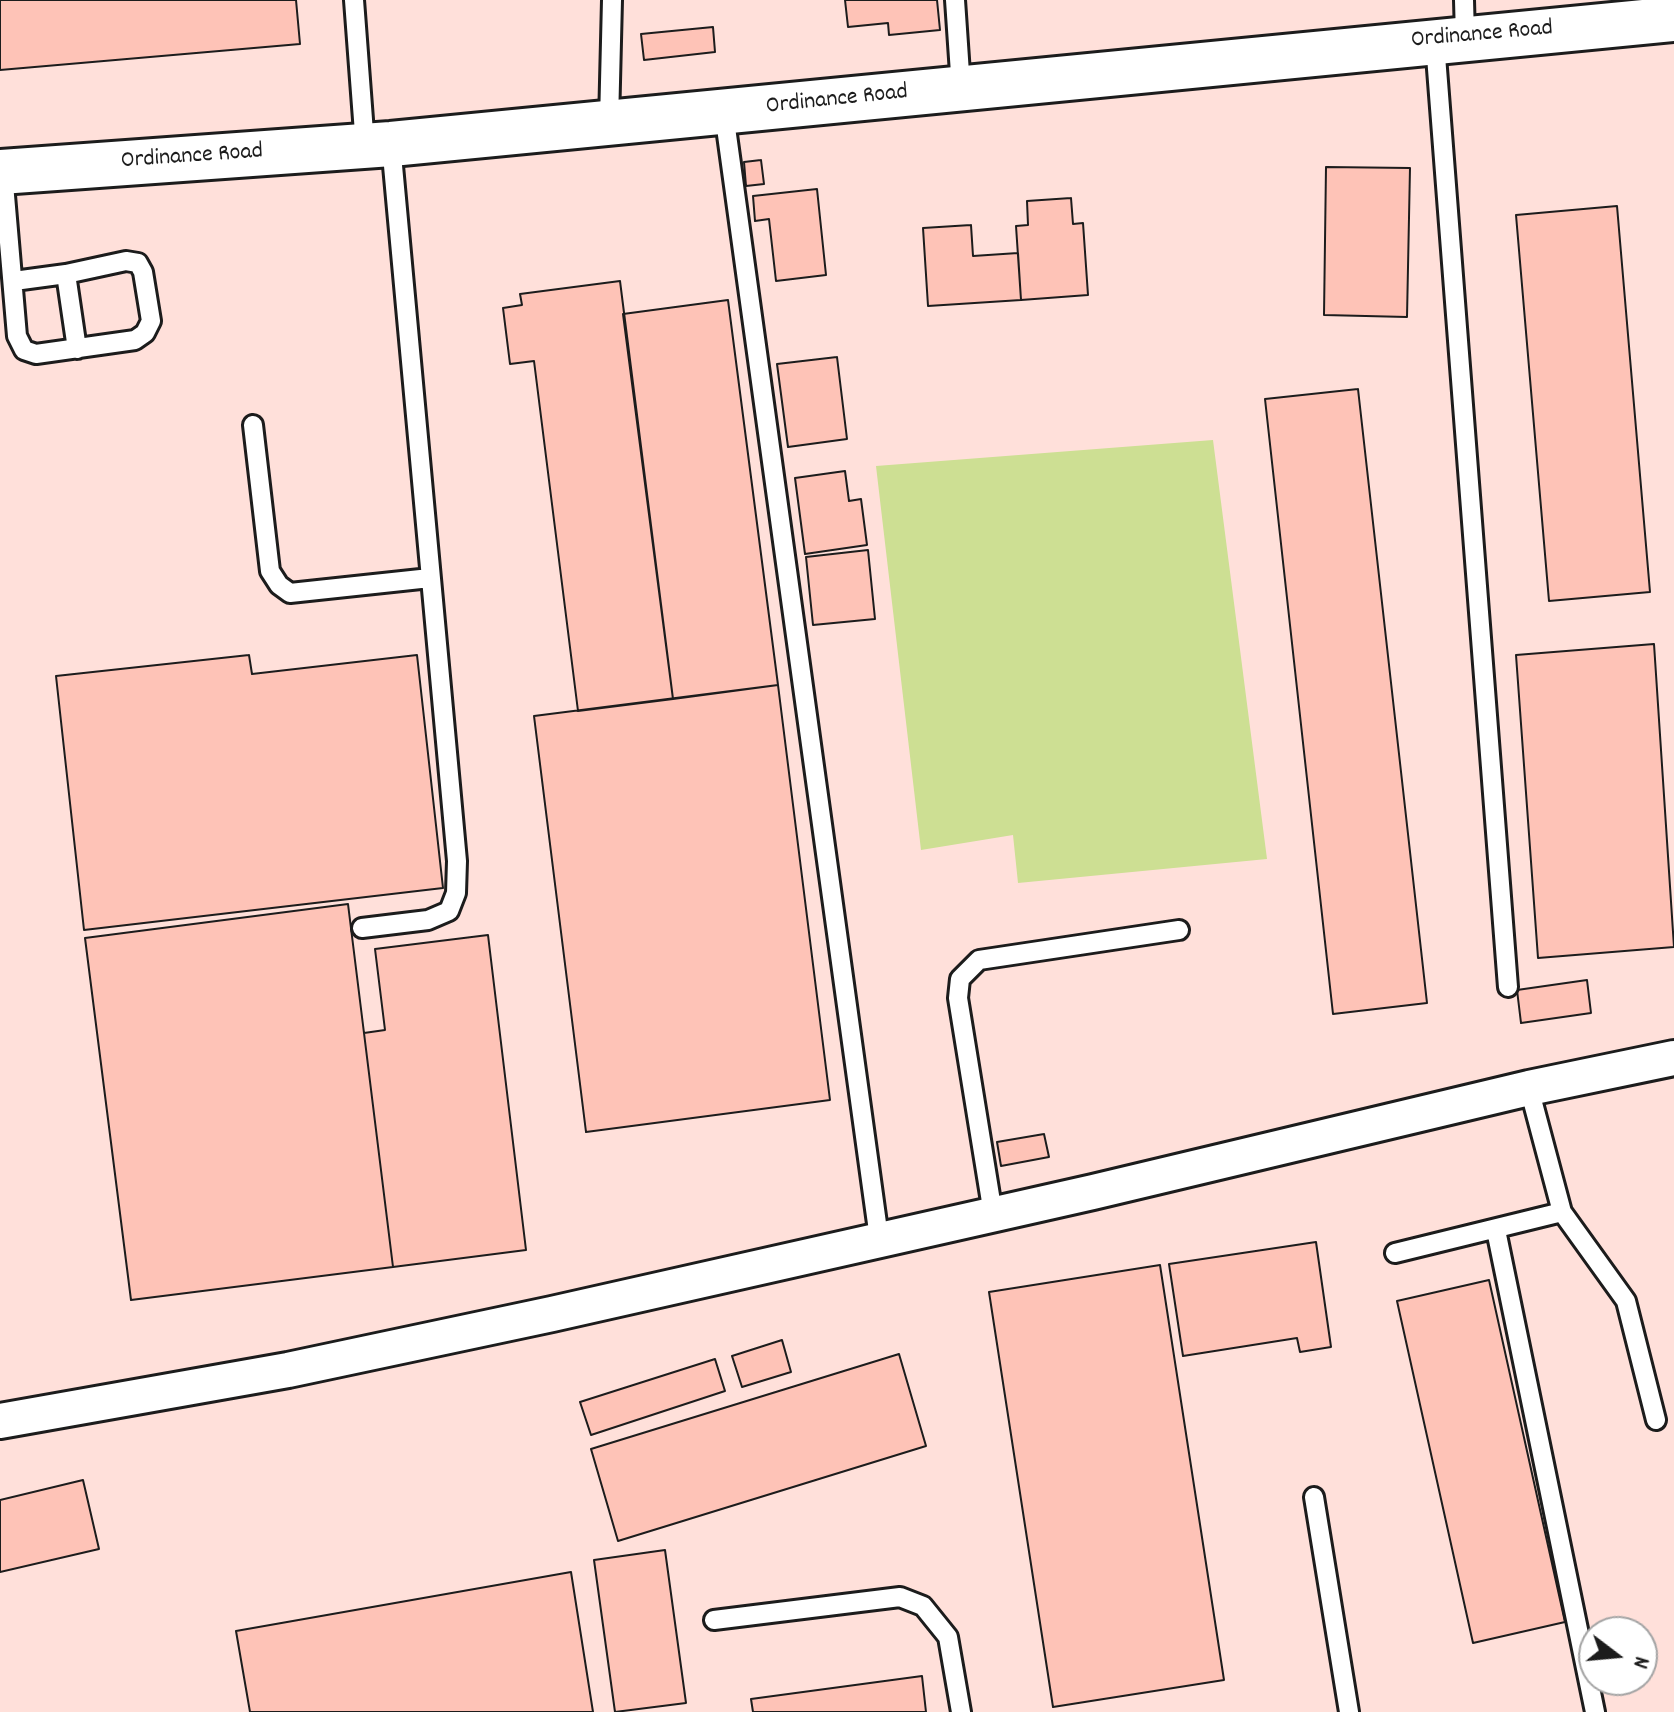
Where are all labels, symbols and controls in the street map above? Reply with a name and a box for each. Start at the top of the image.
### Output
street label: Ordinance Road [1410,15,1554,57]
street label: Ordinance Road [765,79,909,123]
street label: Ordinance Road [120,139,264,177]
north arrow [1578,1616,1658,1696]
text: N [1623,1653,1656,1672]

